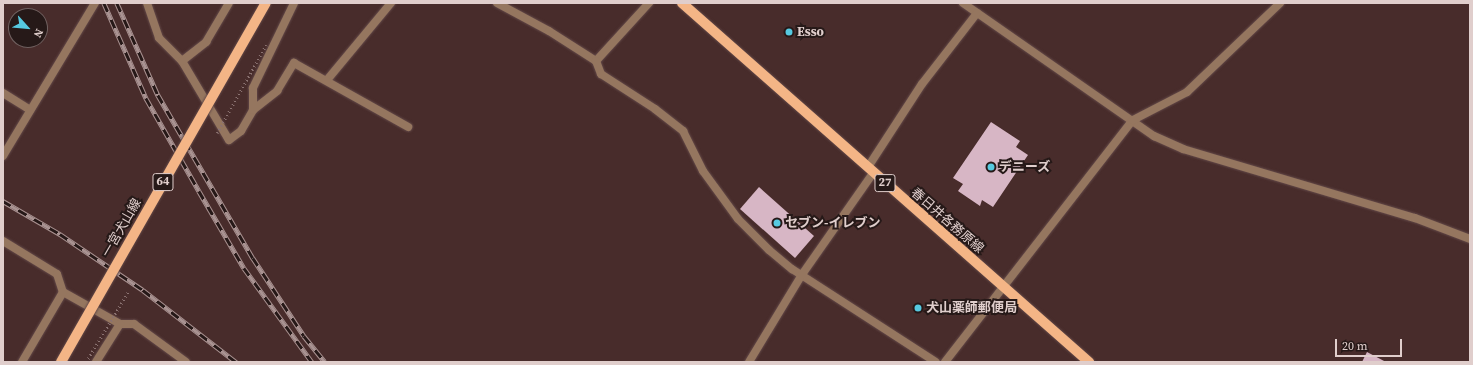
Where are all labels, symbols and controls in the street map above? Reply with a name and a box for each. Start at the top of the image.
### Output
north arrow [8,8,48,48]
place label: Esso [797,24,824,40]
text: N [30,26,47,40]
marker: Esso [784,27,794,37]
place label: デニーズ [999,159,1051,175]
marker: デニーズ [986,162,996,172]
road number: 64 [152,172,174,192]
road number: 27 [874,173,896,193]
street label: 春日井各務原線 [908,185,986,257]
street label: 一宮犬山線 [99,196,145,260]
place label: セブン-イレブン [785,215,880,231]
marker: セブン-イレブン [772,218,782,228]
place label: 犬山薬師郵便局 [926,300,1017,316]
marker: 犬山薬師郵便局 [913,303,923,313]
scale bar [1337,331,1404,357]
text: 20 m [1342,338,1368,354]

